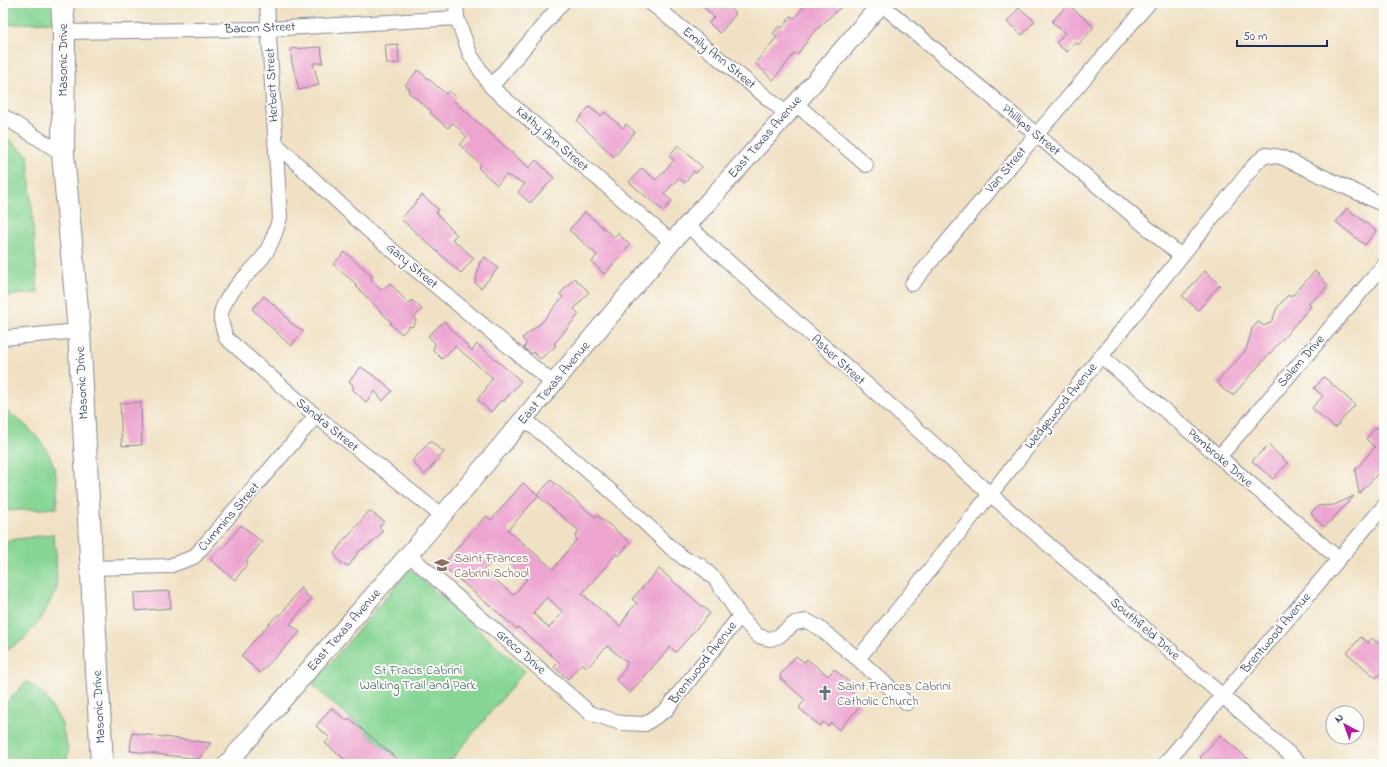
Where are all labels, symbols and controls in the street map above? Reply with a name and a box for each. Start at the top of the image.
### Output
street label: Bacon Street [223,17,296,39]
street label: Emily Ann Street [677,22,760,95]
scale bar [1237,22,1327,48]
street label: Masonic Drive [54,23,73,97]
text: 50 m [1243,28,1267,46]
street label: Herbert Street [261,47,283,123]
street label: East Texas Avenue [724,91,806,182]
street label: Phillips Street [997,100,1065,161]
street label: Kathy Ann Street [511,102,593,177]
street label: Van Street [980,142,1032,198]
street label: Gary Street [381,239,443,295]
street label: Asber Street [807,330,870,390]
street label: Salem Drive [1273,331,1329,391]
street label: East Texas Avenue [513,337,595,429]
street label: Masonic Drive [71,346,93,420]
street label: Wedgewood Avenue [1020,359,1103,454]
street label: Sandra Street [291,394,363,457]
street label: Pembroke Drive [1183,424,1257,492]
street label: Cummins Street [194,478,265,556]
place label: Saint Frances Cabrini School [454,549,529,583]
school or university icon: Saint Frances Cabrini School [433,556,451,574]
street label: East Texas Avenue [303,584,385,675]
street label: Brentwood Avenue [1236,588,1316,678]
street label: Southfield Drive [1106,593,1184,665]
street label: Brentwood Avenue [664,617,742,709]
street label: Greco Drive [492,625,550,679]
park label: St Fracis Cabrini Walking Trail and Park [360,661,477,696]
street label: Masonic Drive [88,670,110,744]
place label: Saint Frances Cabrini Catholic Church [837,677,951,711]
church icon: Saint Frances Cabrini Catholic Church [816,684,834,702]
north arrow [1325,705,1365,745]
text: N [1331,710,1347,727]

